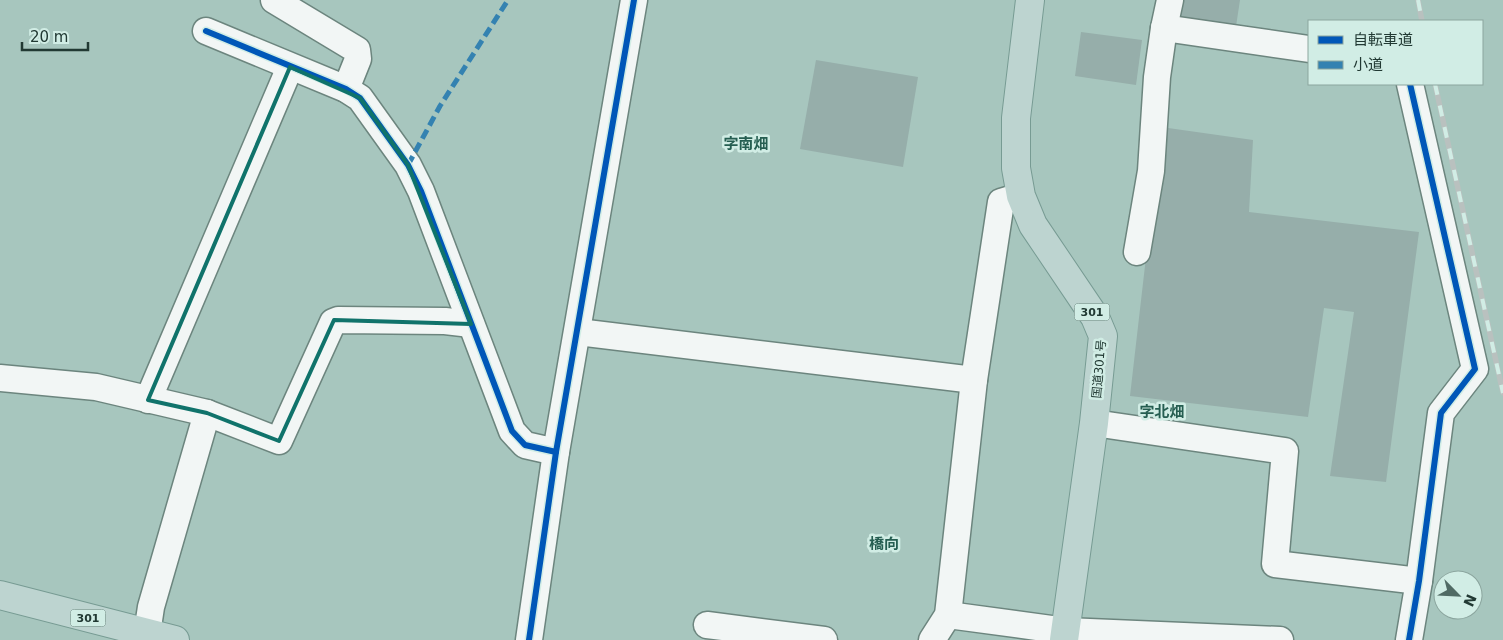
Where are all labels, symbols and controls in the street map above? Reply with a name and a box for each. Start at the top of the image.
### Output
scale bar [22,20,89,52]
legend [1308,20,1483,85]
text: 20 m [30,28,68,46]
text: 自転車道 [1353,31,1413,49]
text: 小道 [1353,56,1383,74]
district label: 字南畑 [723,135,769,153]
road number: 301 [1074,304,1110,320]
street label: 国道301号 [1089,339,1109,399]
district label: 字北畑 [1139,403,1185,421]
district label: 橋向 [869,535,899,553]
north arrow [1433,570,1483,620]
text: N [1460,592,1480,609]
road number: 301 [70,610,106,626]

